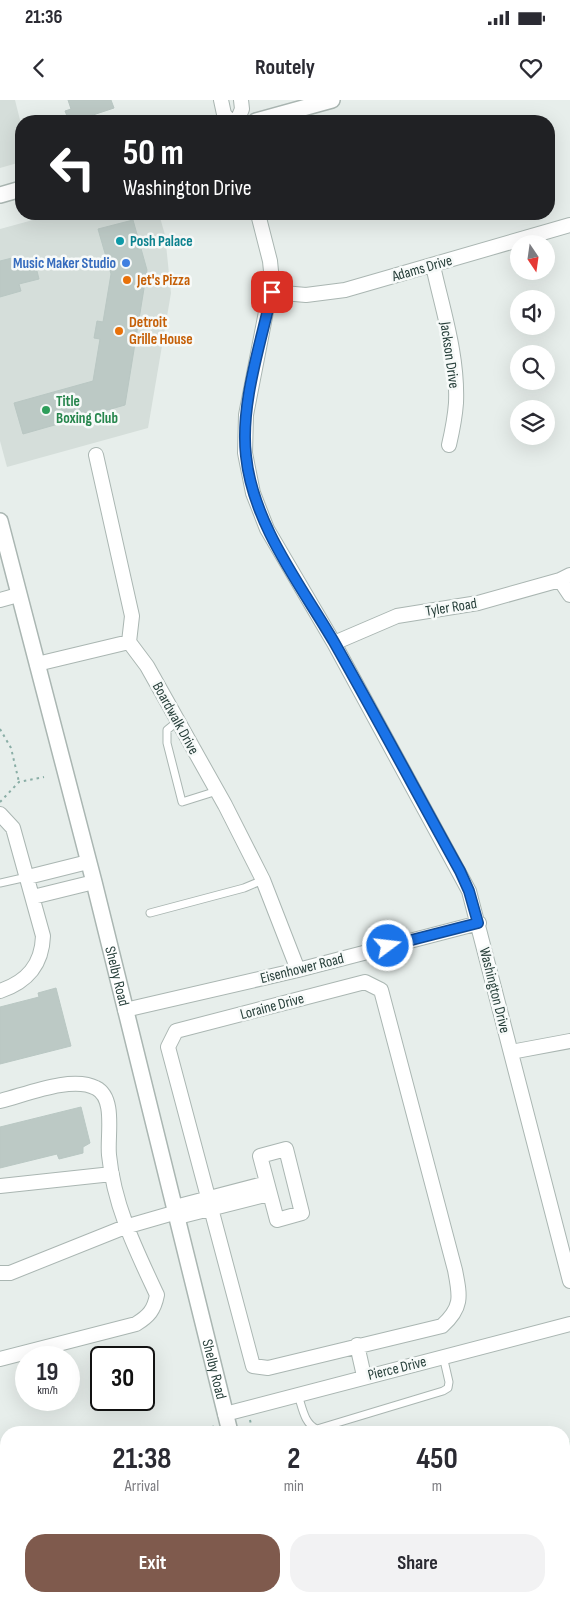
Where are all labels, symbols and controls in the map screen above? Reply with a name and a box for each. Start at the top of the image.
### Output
text: 21:36 [25,6,62,29]
icon: back [25,54,53,82]
text: Routely [255,54,315,81]
icon: heart [517,54,545,82]
text: 50 m [123,132,184,175]
icon: left [40,135,105,200]
text: Washington Drive [123,175,252,202]
place label: Posh Palace [130,232,193,251]
marker: Posh Palace [114,235,126,247]
north arrow [510,235,555,280]
map controls [510,235,555,445]
street label: Adams Drive [389,251,454,286]
place label: Music Maker Studio [13,254,116,273]
marker: Music Maker Studio [120,257,132,269]
place label: Jet's Pizza [136,271,190,290]
pin [251,271,293,313]
marker: Jet's Pizza [121,274,133,286]
icon: arrive [258,278,286,306]
button: sound [510,290,555,335]
place label: Detroit Grille House [129,313,193,349]
street label: Jackson Drive [435,320,464,390]
marker: Detroit Grille House [113,325,125,337]
button: search [510,345,555,390]
place label: Title Boxing Club [56,392,118,428]
button: layers [510,400,555,445]
marker: Title Boxing Club [40,404,52,416]
street label: Tyler Road [424,594,478,621]
street label: Boardwalk Drive [148,679,203,758]
position arrow [361,919,413,971]
street label: Shelby Road [100,944,133,1008]
street label: Washington Drive [475,945,514,1035]
street label: Eisenhower Road [258,949,346,988]
street label: Loraine Drive [238,989,306,1024]
street label: Shelby Road [197,1338,231,1401]
speed limit sign: 30 [90,1346,155,1411]
street label: Pierce Drive [366,1352,428,1385]
text: 19 [37,1357,58,1388]
text: km/h [37,1383,58,1398]
text: 21:38 [112,1441,172,1477]
text: 2 [287,1441,300,1477]
text: 450 [416,1441,458,1477]
text: Arrival [125,1477,159,1496]
text: min [284,1477,304,1496]
text: m [432,1477,442,1496]
button: Exit [25,1534,280,1592]
button: Share [290,1534,545,1592]

